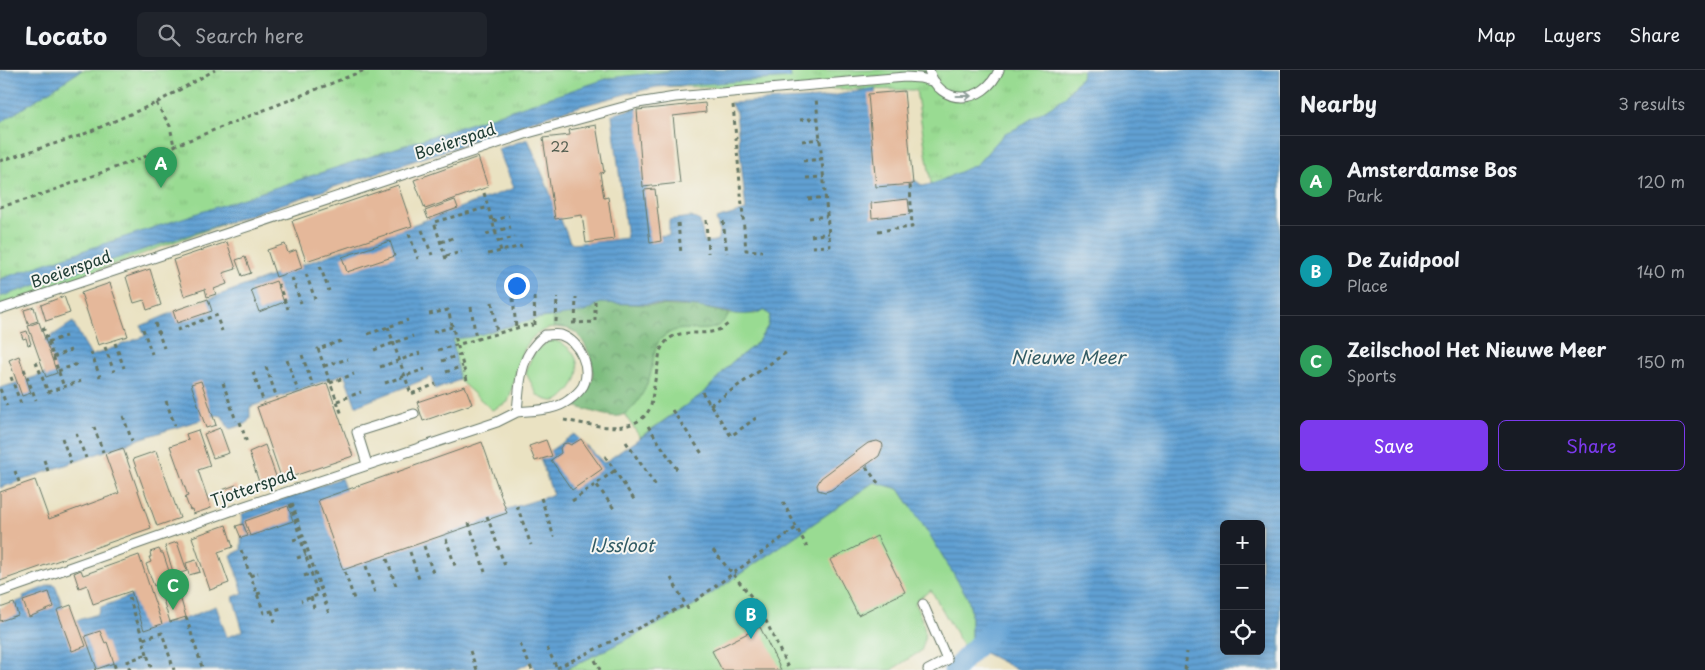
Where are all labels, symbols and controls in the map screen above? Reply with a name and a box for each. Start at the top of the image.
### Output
search box [137,12,487,57]
text: Locato [25,17,107,53]
icon: search [155,21,183,49]
text: Search here [195,21,304,49]
text: Map [1477,21,1516,48]
text: Layers [1544,21,1601,48]
text: Share [1629,21,1680,48]
text: Nearby [1300,87,1377,119]
one-way arrow [955,91,971,101]
text: 3 results [1618,91,1685,115]
street label: Boeierspad [411,116,498,164]
house number: 22 [551,136,569,157]
pin: A [145,147,177,188]
text: Amsterdamse Bos [1347,155,1517,183]
text: A [1310,169,1322,193]
text: 120 m [1638,169,1685,193]
text: Park [1347,183,1383,207]
street label: Boeierspad [27,243,114,293]
text: De Zuidpool [1347,245,1460,273]
text: B [1311,259,1321,283]
text: 140 m [1637,259,1685,283]
your location [504,273,530,299]
text: Place [1347,273,1388,297]
text: Zeilschool Het Nieuwe Meer [1347,335,1606,363]
water label: Nieuwe Meer [1011,343,1128,370]
text: C [1310,349,1322,373]
text: 150 m [1637,349,1685,373]
text: Sports [1347,363,1396,387]
button: Save [1300,420,1488,471]
button: Share [1498,420,1685,471]
street label: Tjotterspad [207,460,298,512]
map controls [1220,520,1265,655]
button: + [1220,520,1265,565]
water label: IJssloot [590,531,657,558]
button: − [1220,565,1265,610]
pin: C [157,569,189,610]
pin: B [735,598,767,639]
button: locate [1220,610,1265,655]

